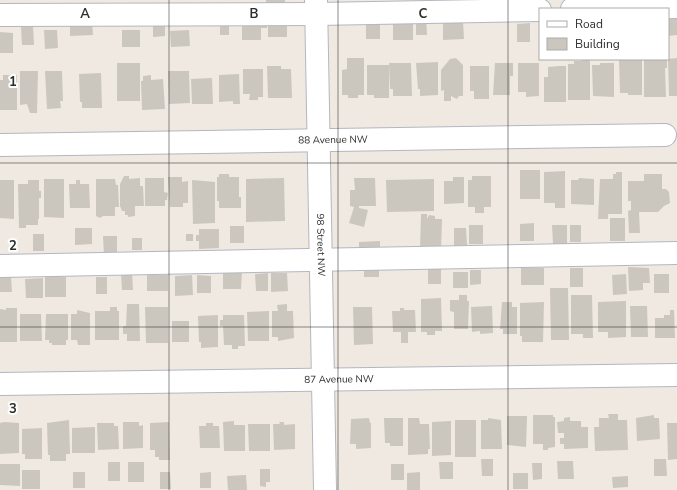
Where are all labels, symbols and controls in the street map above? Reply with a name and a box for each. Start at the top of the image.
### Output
text: A [80,5,90,23]
text: B [250,5,259,23]
text: C [419,5,428,23]
legend [539,8,669,60]
text: Road [575,16,603,32]
text: Building [575,36,620,52]
text: 1 [9,73,17,91]
street label: 88 Avenue NW [298,132,368,148]
street label: 98 Street NW [313,213,328,277]
text: 2 [9,237,17,255]
street label: 87 Avenue NW [304,372,374,387]
text: 3 [9,400,17,418]

